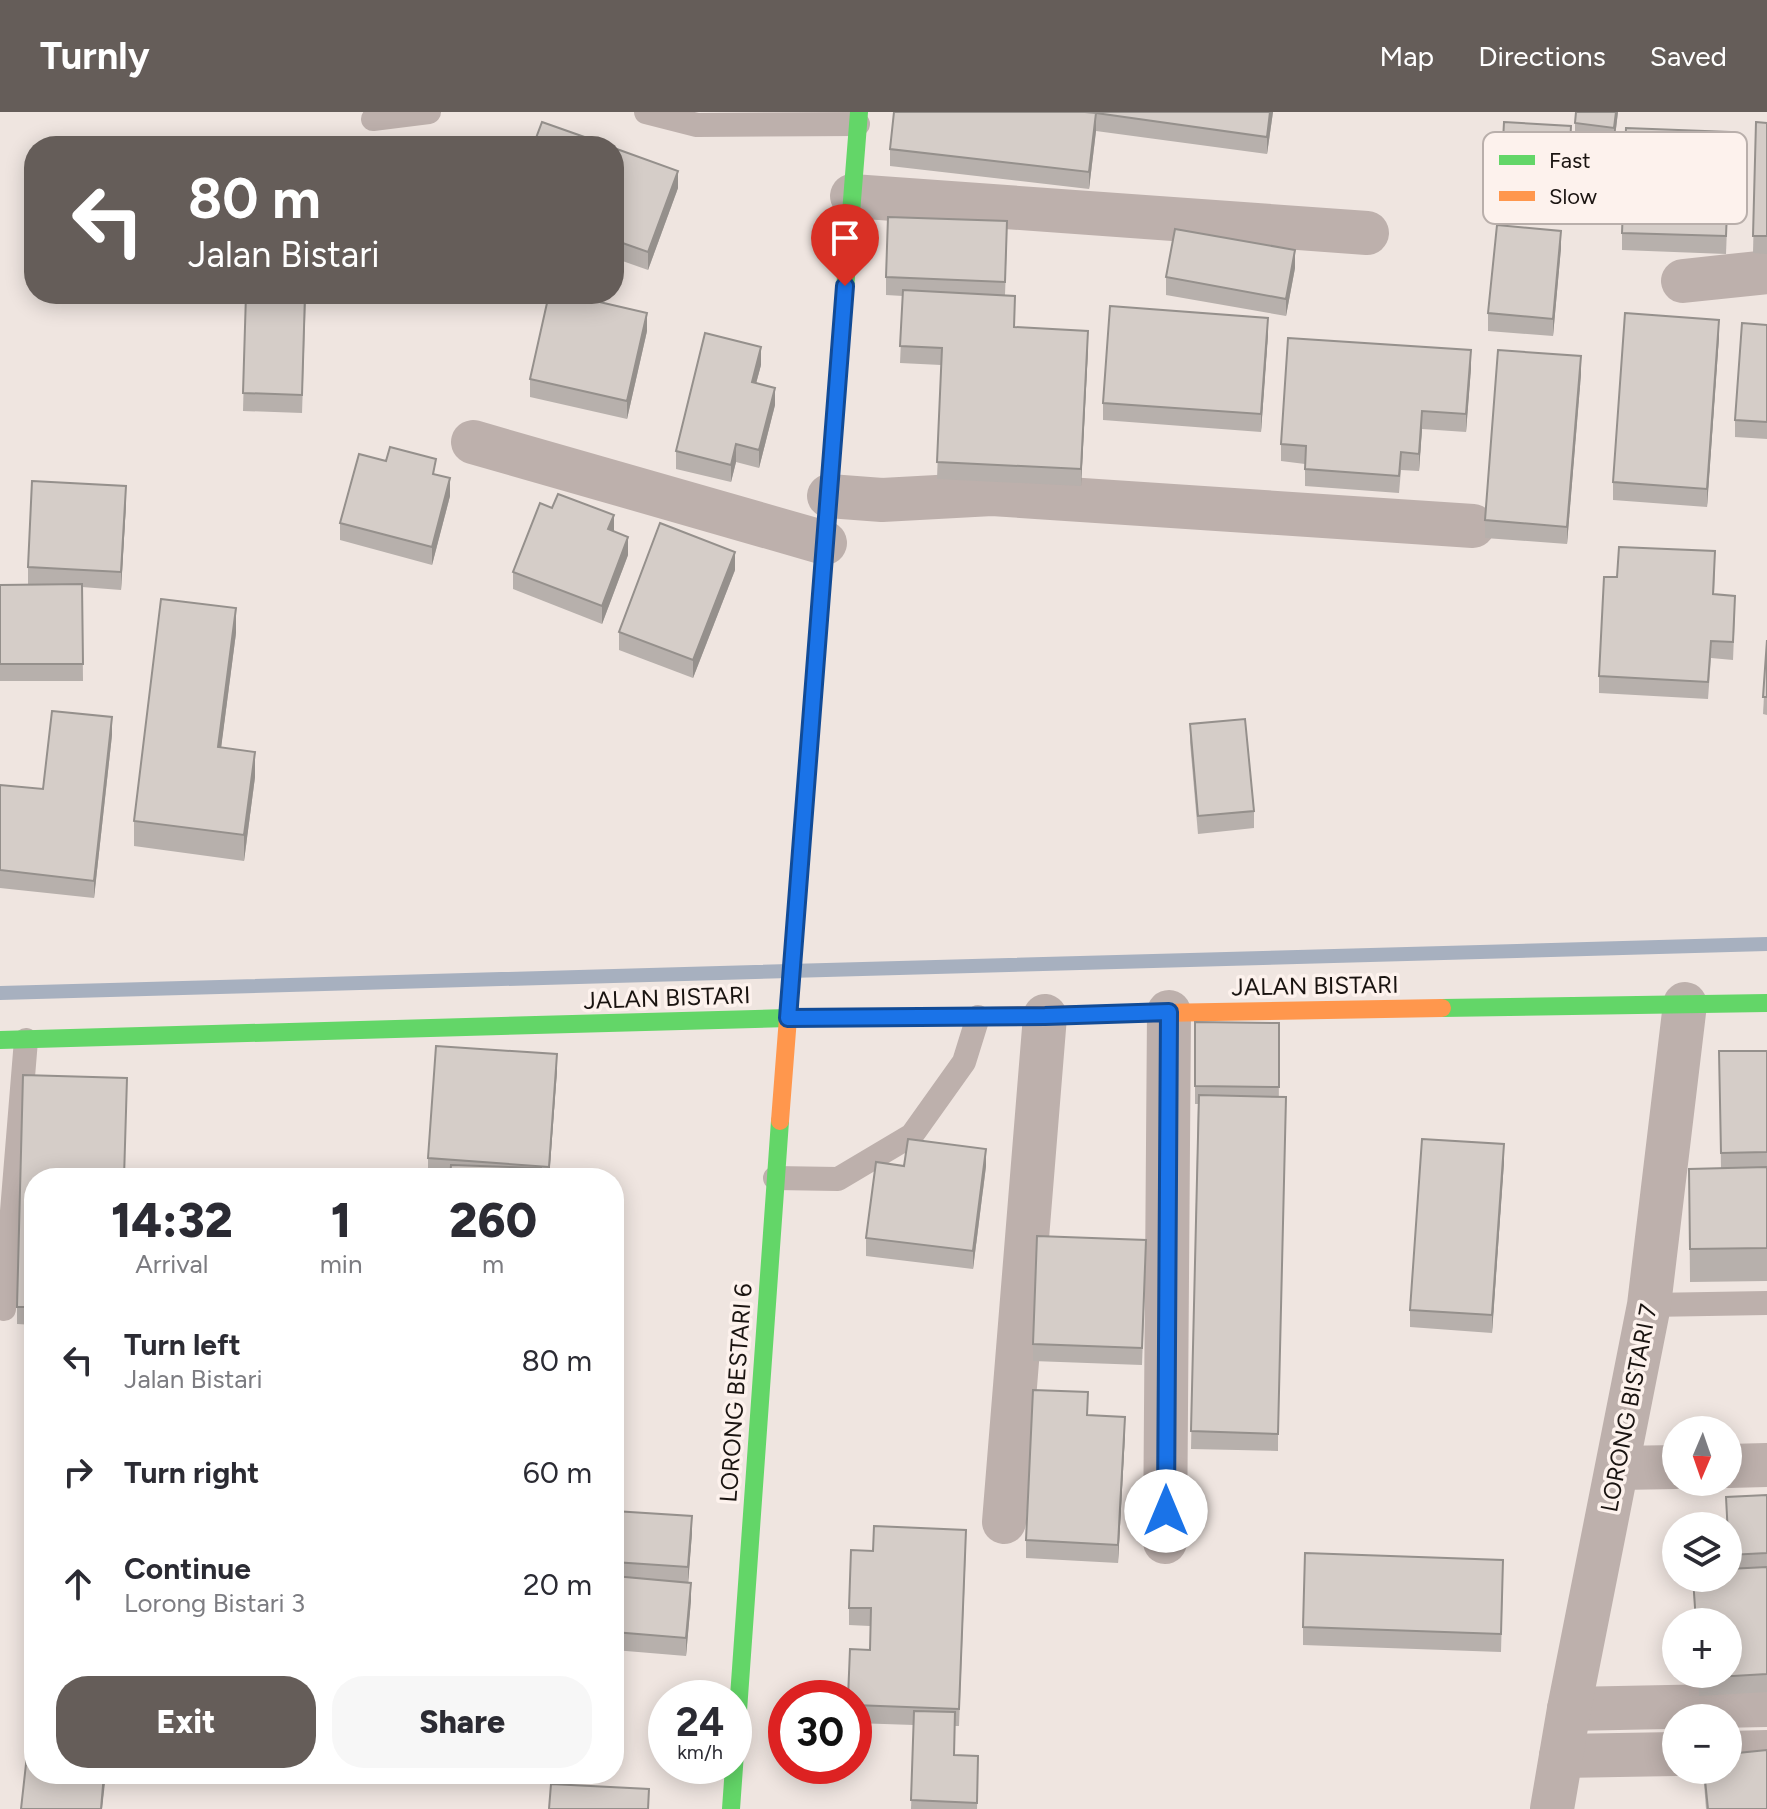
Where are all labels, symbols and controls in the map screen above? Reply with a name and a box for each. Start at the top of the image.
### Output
text: Turnly [40,33,150,79]
text: Map [1380,39,1434,73]
text: Directions [1478,39,1606,73]
text: Saved [1650,39,1727,73]
legend [1483,132,1747,224]
text: Fast [1549,147,1591,174]
text: 80 m [188,165,321,232]
icon: left [56,168,160,272]
text: Slow [1549,183,1598,210]
pin [811,204,879,286]
icon: arrive [823,216,867,260]
text: Jalan Bistari [188,233,380,276]
street label: JALAN BISTARI [1231,970,1399,1001]
street label: JALAN BISTARI [583,980,751,1015]
text: 14:32 [111,1191,233,1249]
text: 1 [331,1191,351,1249]
text: 260 [449,1191,537,1249]
text: Arrival [135,1248,209,1280]
text: min [320,1248,362,1280]
text: m [482,1248,504,1280]
street label: LORONG BESTARI 6 [713,1282,758,1503]
street label: LORONG BISTARI 7 [1594,1301,1663,1514]
text: Turn left [124,1326,241,1363]
icon: left [56,1338,100,1382]
text: 80 m [521,1342,592,1379]
text: Jalan Bistari [124,1363,262,1395]
north arrow [1662,1416,1742,1496]
map controls [1662,1416,1742,1784]
icon: right [56,1450,100,1494]
text: Turn right [124,1454,259,1491]
text: 60 m [523,1454,592,1491]
position arrow [1124,1469,1208,1553]
button: layers [1662,1512,1742,1592]
text: Continue [124,1550,251,1587]
icon: ahead [56,1562,100,1606]
text: 20 m [523,1566,592,1603]
text: Lorong Bistari 3 [124,1587,305,1619]
button: + [1662,1608,1742,1688]
button: Exit [56,1676,316,1768]
button: Share [332,1676,592,1768]
speed limit sign: 30 [768,1680,872,1784]
text: 24 [676,1698,724,1746]
button: − [1662,1704,1742,1784]
text: km/h [677,1740,723,1764]

